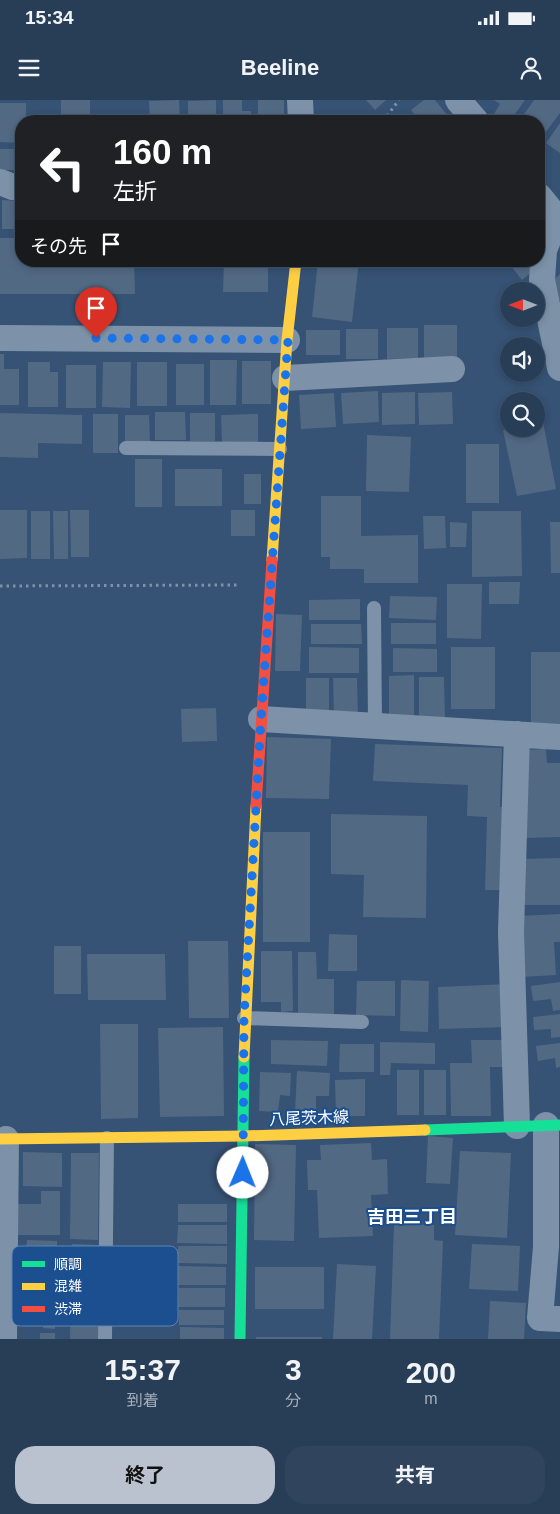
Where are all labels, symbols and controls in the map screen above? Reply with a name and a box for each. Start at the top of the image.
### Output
text: 15:34 [25,7,74,28]
icon: menu [15,54,43,82]
icon: person [517,54,545,82]
text: Beeline [241,55,319,80]
text: 160 m [113,132,212,171]
icon: left [30,135,95,200]
text: 左折 [113,179,157,204]
icon: arrive [97,230,125,258]
text: その先 [30,236,87,257]
north arrow [500,282,545,328]
map controls [500,282,545,437]
pin [75,287,117,338]
icon: arrive [82,294,110,322]
button: sound [500,337,545,382]
button: search [500,392,545,437]
street label: 八尾茨木線 [269,1108,349,1128]
position arrow [216,1146,268,1198]
district label: 吉田三丁目 [367,1207,457,1227]
legend [12,1246,178,1326]
text: 順調 [54,1256,82,1272]
text: 混雑 [54,1278,82,1294]
text: 渋滞 [54,1301,82,1317]
text: 15:37 [104,1353,181,1386]
text: 3 [285,1353,302,1386]
text: 200 [406,1356,456,1389]
text: m [424,1390,437,1407]
text: 到着 [126,1392,159,1409]
text: 分 [285,1392,301,1409]
button: 終了 [15,1446,275,1504]
button: 共有 [285,1446,545,1504]

